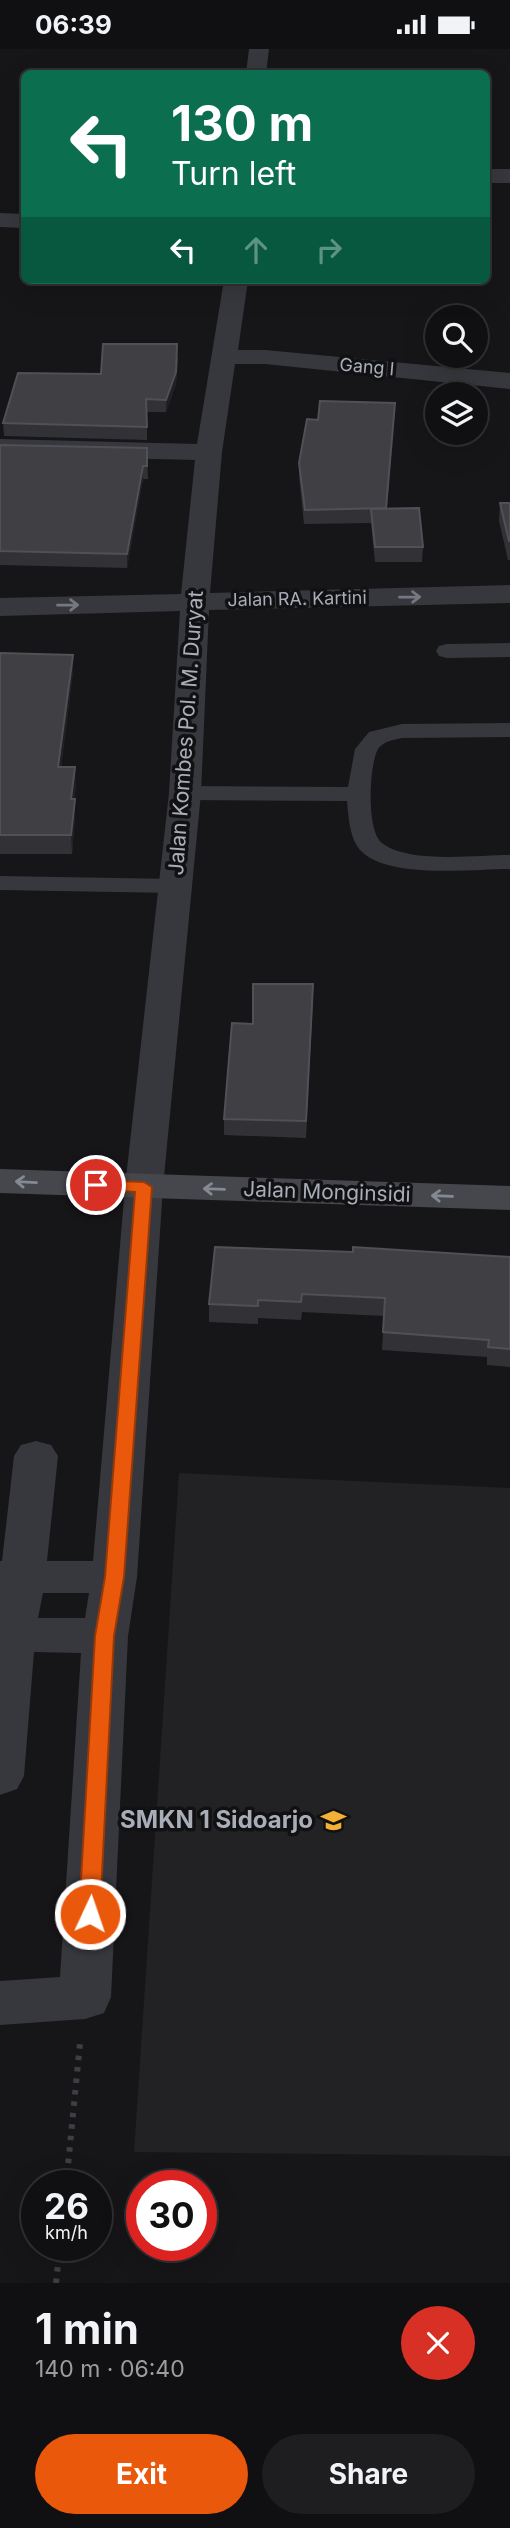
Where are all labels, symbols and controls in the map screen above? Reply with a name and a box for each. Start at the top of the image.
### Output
text: 06:39 [35,9,112,40]
text: 130 m [171,94,313,153]
icon: left [56,98,147,189]
text: Turn left [171,154,296,193]
icon: left [164,231,202,269]
icon: ahead [237,231,275,269]
icon: right [310,231,348,269]
map controls [425,305,488,445]
button: search [425,305,488,368]
street label: Gang I [339,354,395,379]
button: layers [425,382,488,445]
street label: Jalan RA. Kartini [227,587,367,610]
street label: Jalan Kombes Pol. M. Duryat [163,590,208,876]
one-way arrow [399,590,422,603]
one-way arrow [56,598,79,612]
pin [66,1155,126,1215]
icon: arrive [77,1166,115,1204]
one-way arrow [15,1176,38,1189]
street label: Jalan Monginsidi [243,1176,411,1207]
one-way arrow [203,1183,226,1196]
one-way arrow [431,1189,454,1202]
place label: SMKN 1 Sidoarjo [120,1805,313,1834]
school or university icon: SMKN 1 Sidoarjo [319,1806,347,1834]
position arrow [53,1877,127,1951]
speed limit sign: 30 [126,2170,217,2261]
text: 26 [44,2185,89,2227]
text: km/h [45,2222,88,2243]
text: 1 min [35,2303,139,2354]
button: close [401,2306,475,2380]
text: 140 m · 06:40 [35,2355,185,2383]
button: Exit [35,2434,248,2514]
button: Share [262,2434,475,2514]

